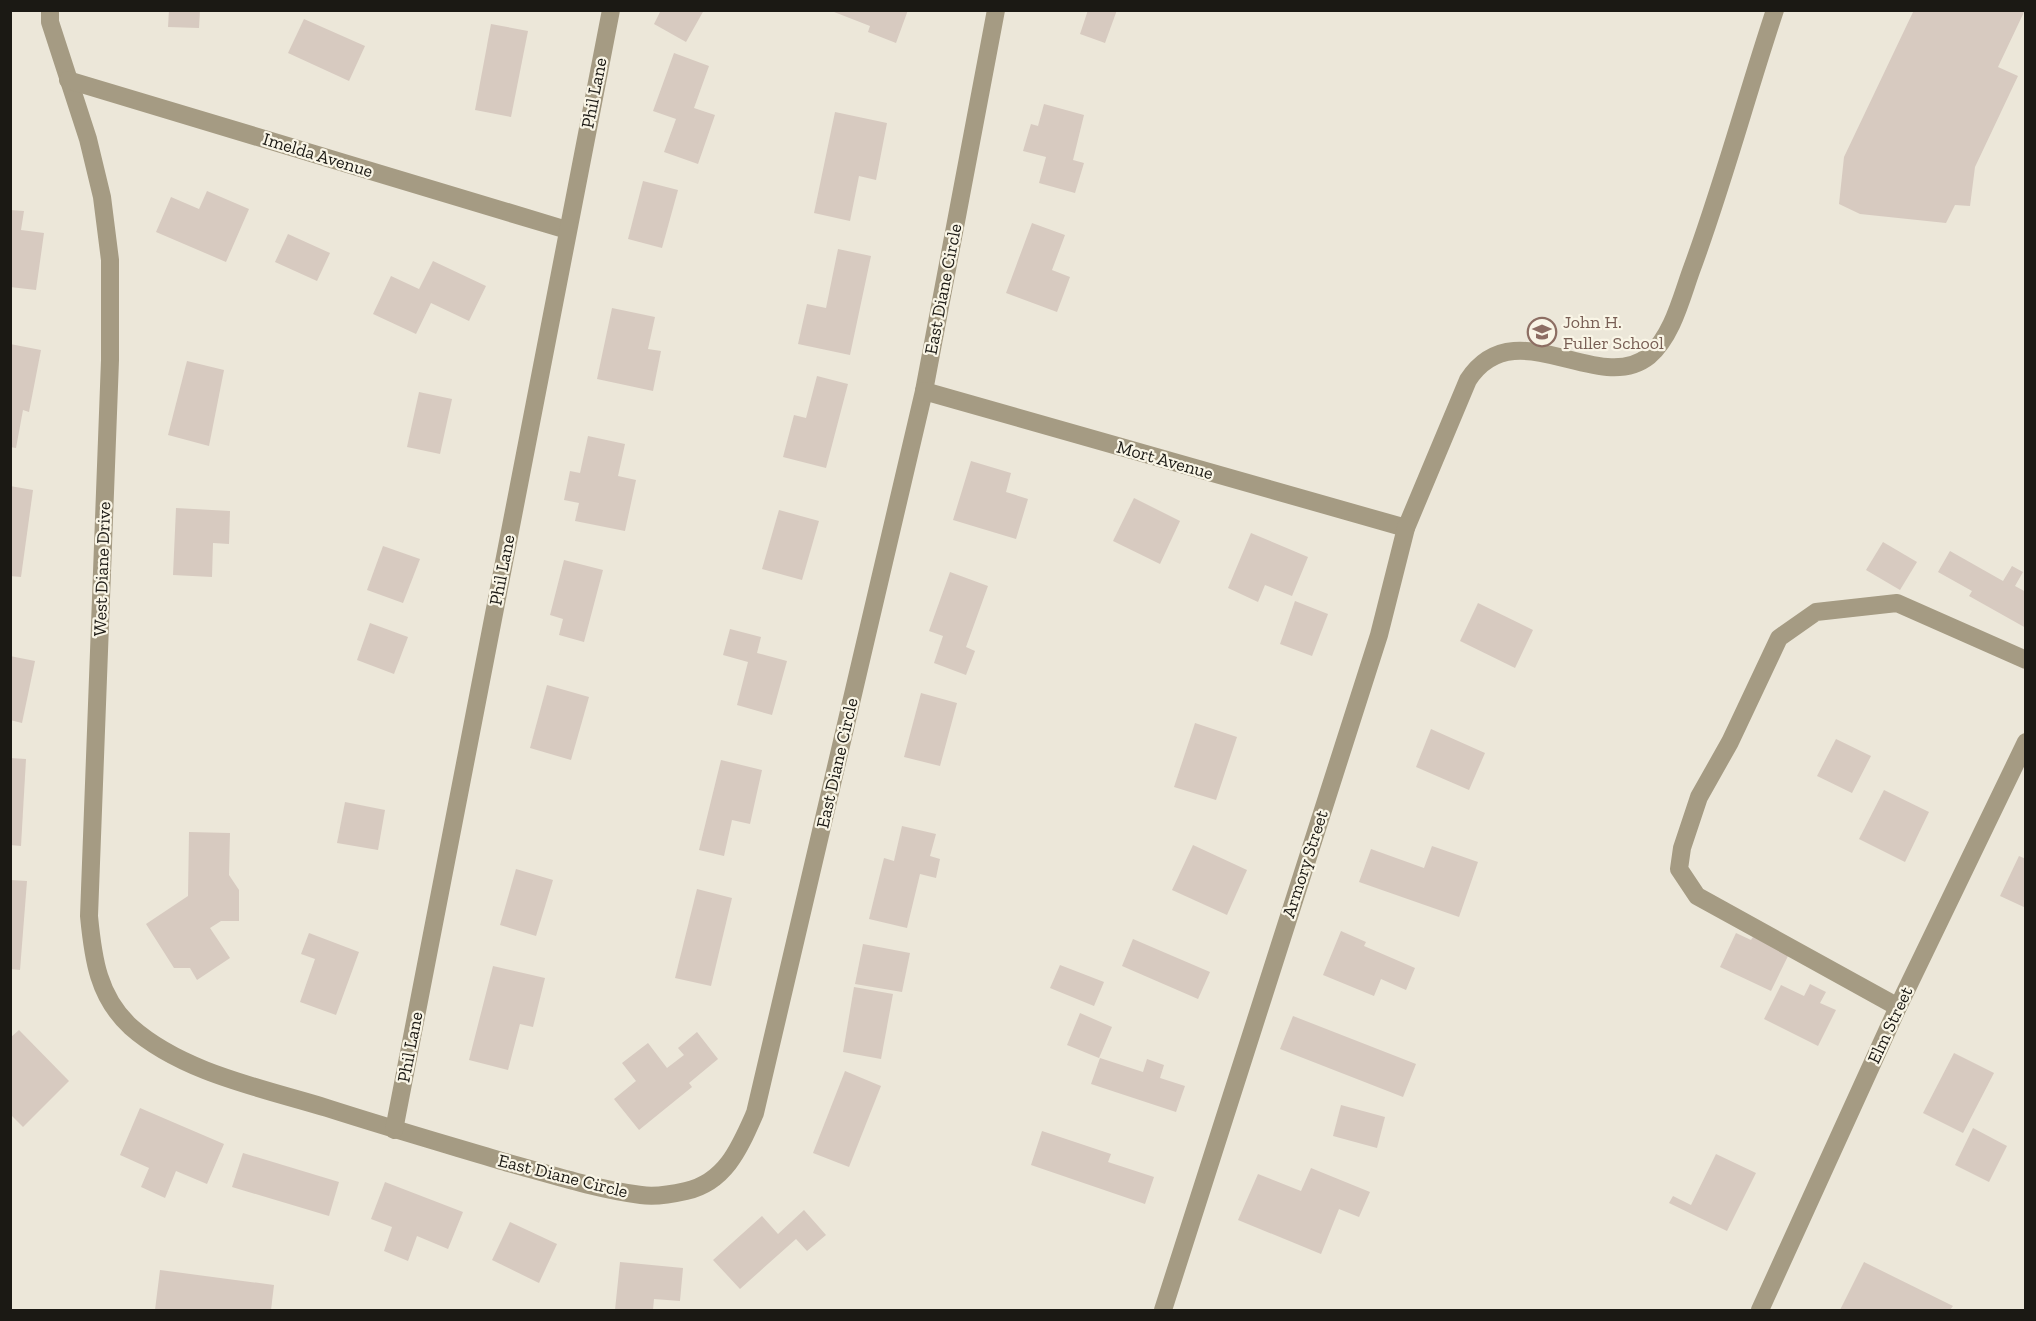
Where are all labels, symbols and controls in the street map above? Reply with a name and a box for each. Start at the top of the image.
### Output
street label: Phil Lane [576,56,612,130]
street label: Imelda Avenue [260,128,376,182]
street label: East Diane Circle [920,222,966,356]
place label: John H. Fuller School [1563,311,1664,354]
school or university icon: John H. Fuller School [1526,316,1558,348]
street label: Mort Avenue [1114,436,1216,484]
street label: West Diane Drive [89,501,115,637]
street label: Phil Lane [484,533,520,607]
street label: East Diane Circle [811,696,863,830]
street label: Armory Street [1277,807,1333,921]
street label: Elm Street [1863,983,1918,1067]
street label: Phil Lane [392,1010,428,1084]
street label: East Diane Circle [496,1149,630,1203]

